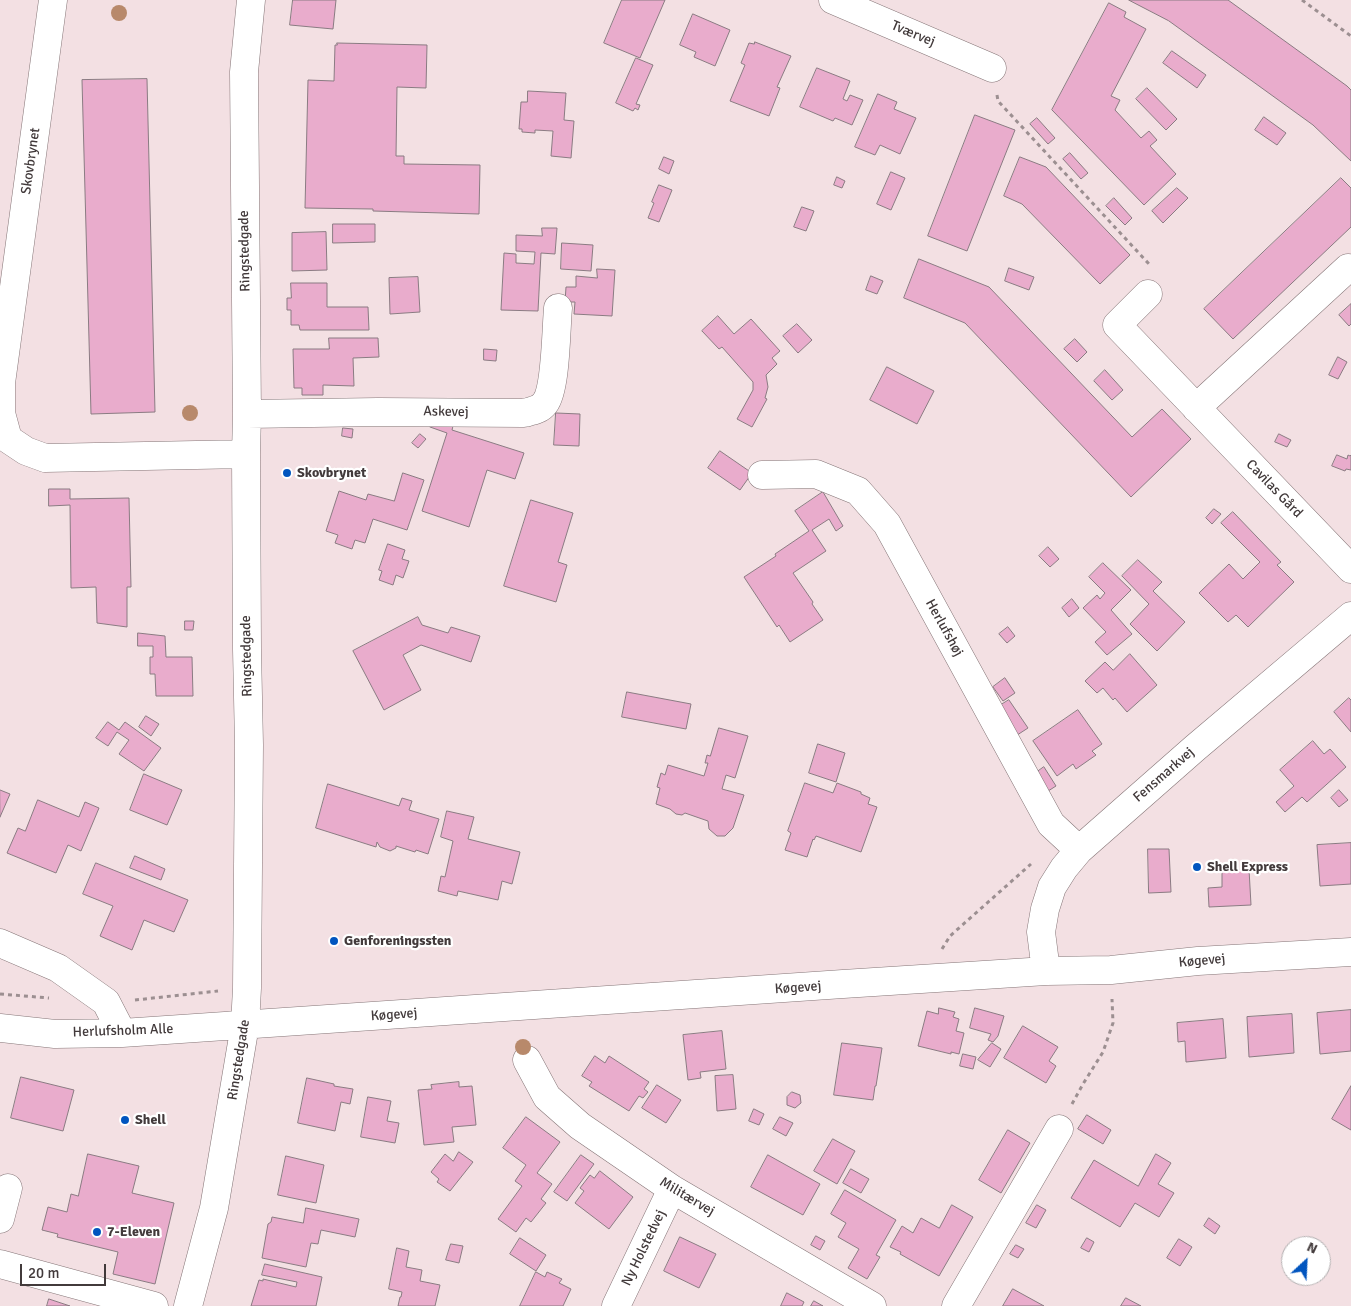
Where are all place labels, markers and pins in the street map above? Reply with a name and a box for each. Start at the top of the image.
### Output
place label: Skovbrynet [297,465,366,481]
marker: Skovbrynet [281,467,293,479]
place label: Shell Express [1207,859,1288,875]
marker: Shell Express [1191,861,1203,873]
place label: Genforeningssten [344,933,452,949]
marker: Genforeningssten [328,935,340,947]
place label: Shell [135,1112,166,1128]
marker: Shell [119,1114,131,1126]
place label: 7-Eleven [107,1224,160,1240]
marker: 7-Eleven [91,1226,103,1238]

